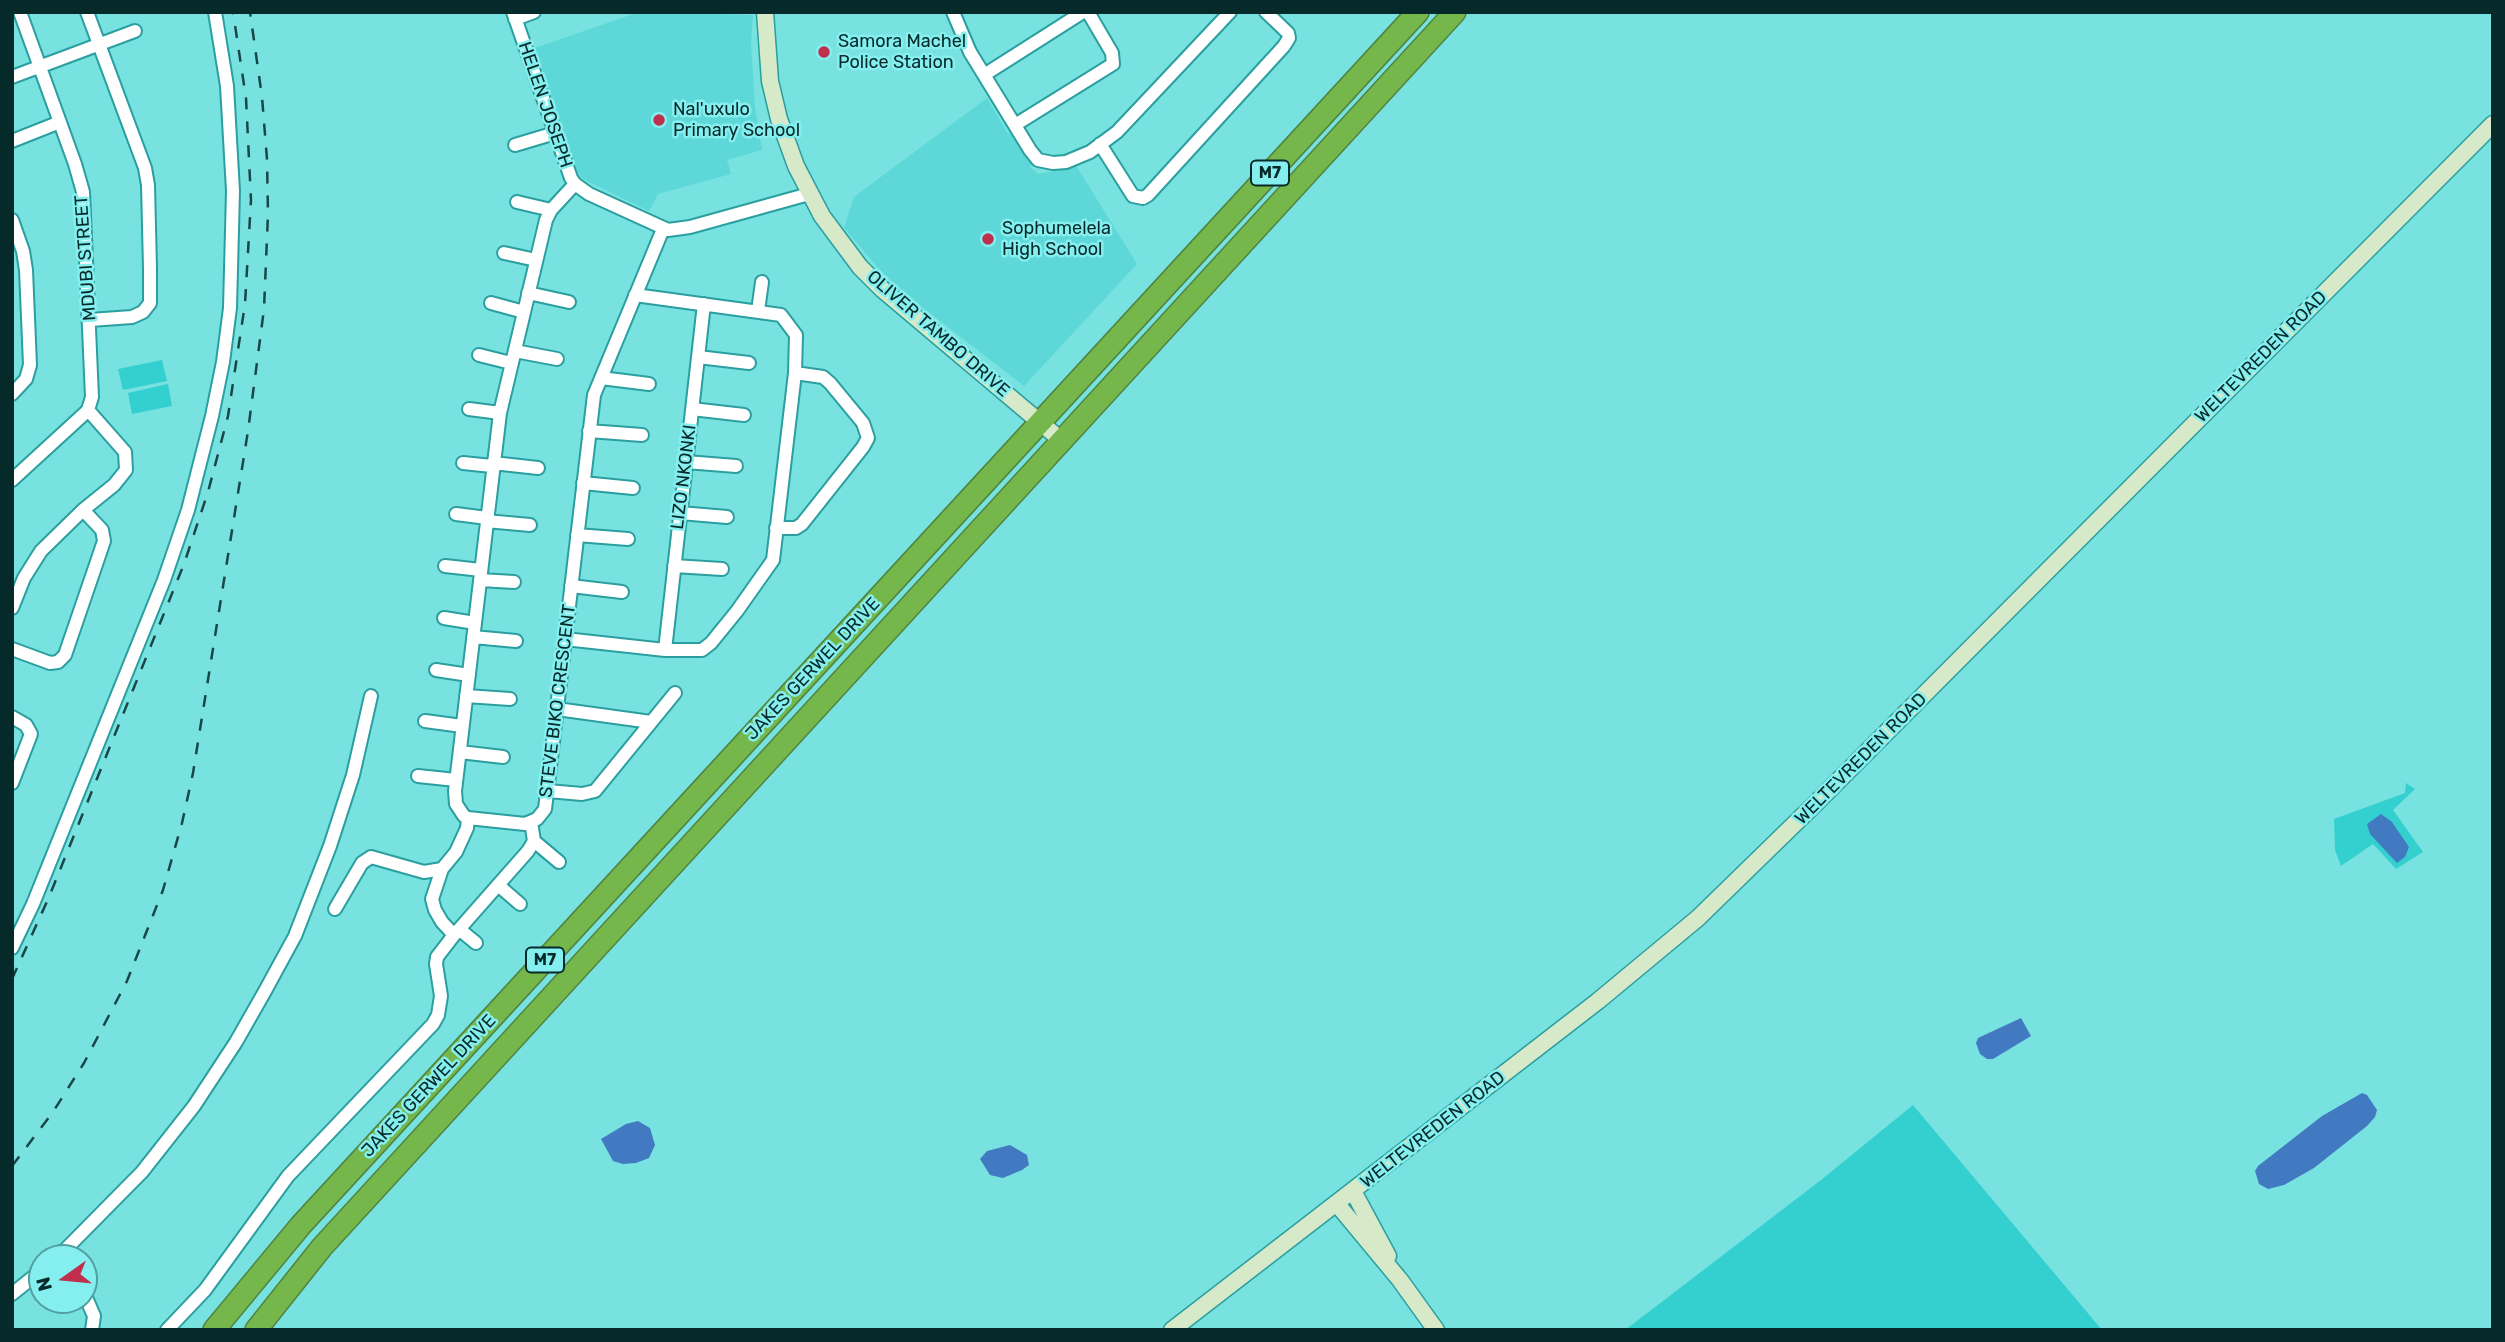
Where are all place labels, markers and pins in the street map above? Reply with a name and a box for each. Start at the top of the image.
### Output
place label: Samora Machel Police Station [838,31,966,74]
marker: Samora Machel Police Station [816,44,832,60]
place label: Nal'uxulo Primary School [673,99,800,142]
marker: Nal'uxulo Primary School [651,112,667,128]
place label: Sophumelela High School [1002,218,1111,260]
marker: Sophumelela High School [980,231,996,247]

